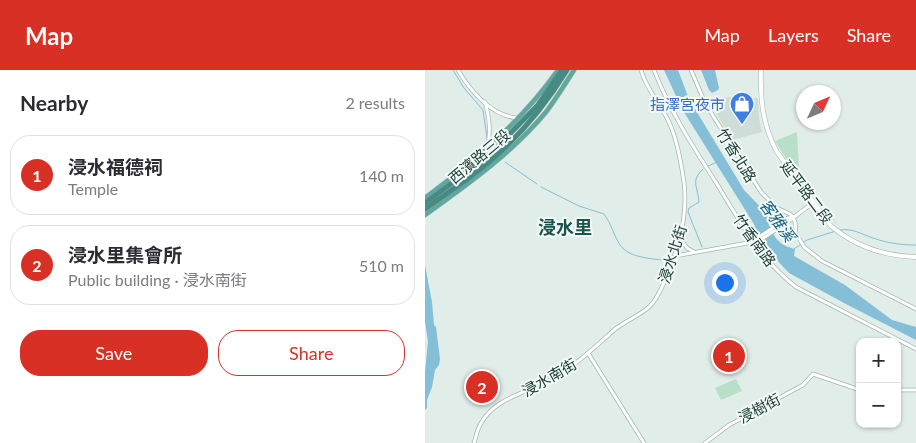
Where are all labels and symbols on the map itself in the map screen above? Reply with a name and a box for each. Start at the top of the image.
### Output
north arrow [796,85,841,130]
shop icon: 指澤宮夜市 [729,91,755,125]
place label: 指澤宮夜市 [650,95,725,113]
street label: 西濱路三段 [444,125,514,187]
street label: 竹香北路 [713,125,761,185]
street label: 延平路二段 [777,157,837,227]
water label: 客雅溪 [756,195,801,247]
street label: 竹香南路 [730,210,780,270]
district label: 浸水里 [538,216,592,238]
street label: 浸水北街 [654,223,690,285]
your location [712,270,738,296]
pin: 1 [713,337,745,375]
street label: 浸水南街 [519,354,579,400]
pin: 2 [466,368,498,406]
street label: 浸樹街 [735,389,783,427]

